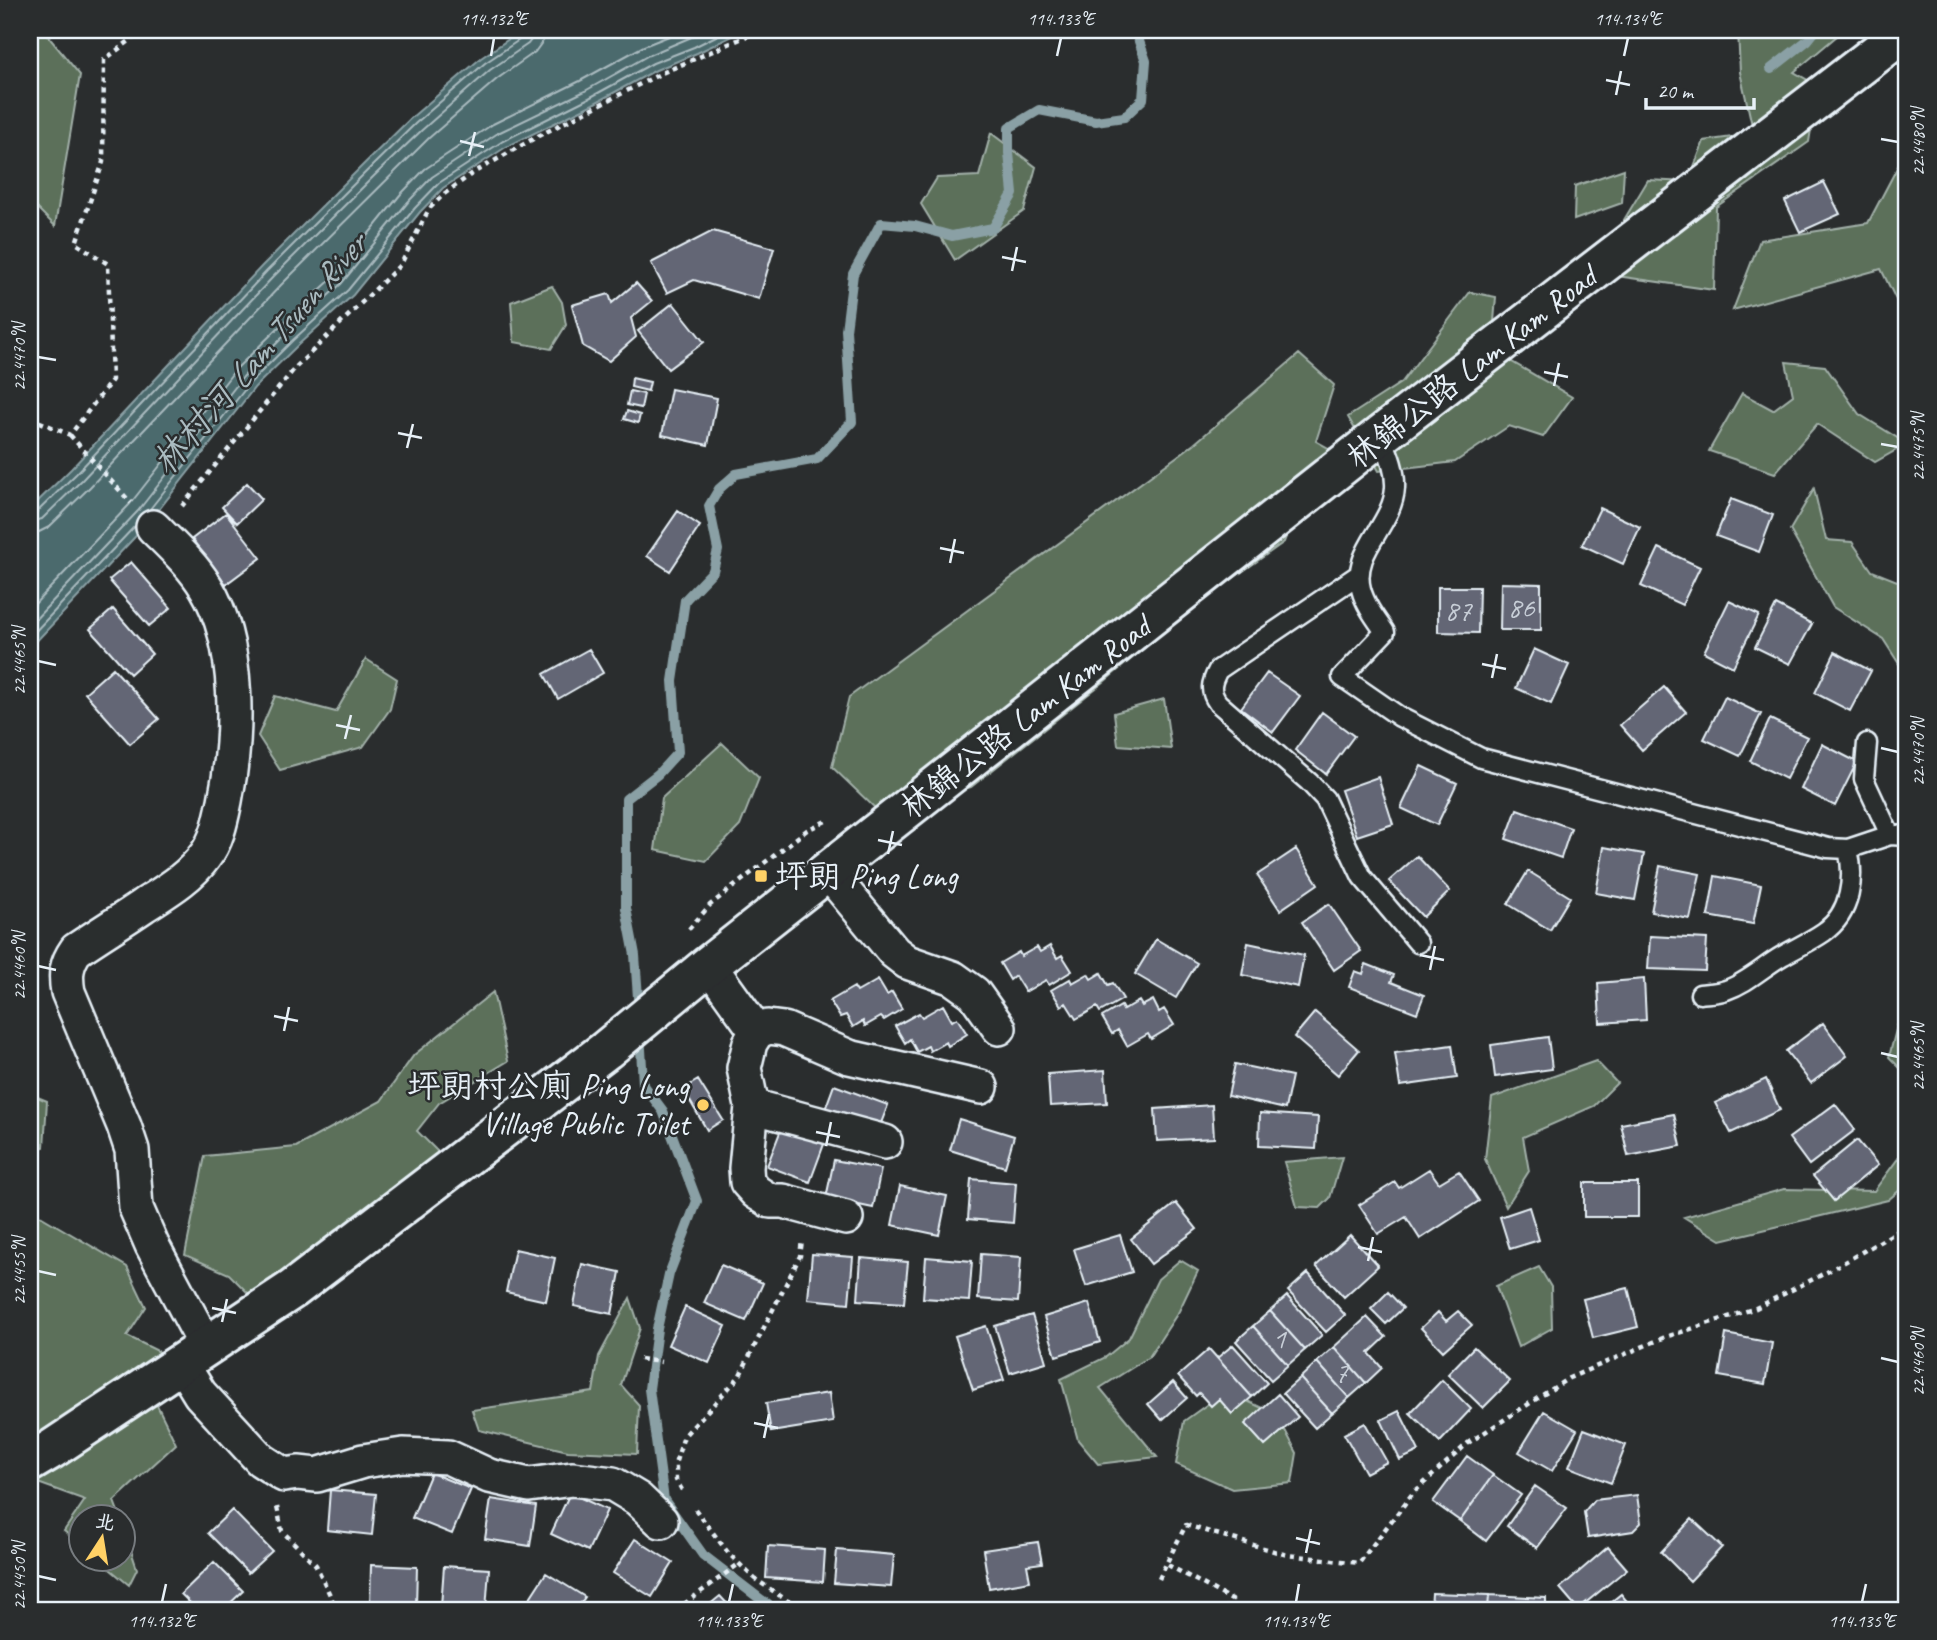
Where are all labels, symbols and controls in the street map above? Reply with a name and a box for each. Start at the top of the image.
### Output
text: 114.132°E [461,8,530,30]
text: 114.133°E [1028,8,1097,30]
text: 114.134°E [1595,8,1664,30]
scale bar [1646,66,1755,110]
text: 20 m [1657,78,1695,104]
text: 22.4480°N [1907,105,1929,176]
water label: 林村河 Lam Tsuen River [142,220,380,484]
street label: 林錦公路 Lam Kam Road [1337,253,1609,478]
text: 22.4470°N [8,320,30,391]
text: 22.4475°N [1907,410,1929,481]
house number: 86 [1508,588,1536,626]
house number: 87 [1445,591,1473,629]
street label: 林錦公路 Lam Kam Road [891,603,1163,828]
text: 22.4465°N [8,624,30,695]
text: 22.4470°N [1907,715,1929,786]
place label: 坪朗 Ping Long [775,855,959,897]
marker: 坪朗 Ping Long [753,868,769,884]
text: 22.4460°N [8,929,30,1000]
text: 22.4465°N [1907,1020,1929,1091]
place label: 坪朗村公廁 Ping Long Village Public Toilet [407,1065,692,1145]
marker: 坪朗村公廁 Ping Long Village Public Toilet [695,1097,711,1113]
text: 22.4455°N [8,1234,30,1305]
house number: 1 [1272,1319,1287,1357]
text: 22.4460°N [1907,1325,1929,1396]
house number: 7 [1334,1353,1349,1391]
north arrow [66,1504,136,1574]
text: 北 [94,1509,117,1536]
text: 22.4450°N [8,1539,30,1610]
text: 114.132°E [129,1610,198,1632]
text: 114.133°E [696,1610,765,1632]
text: 114.134°E [1263,1610,1332,1632]
text: 114.135°E [1829,1610,1898,1632]

